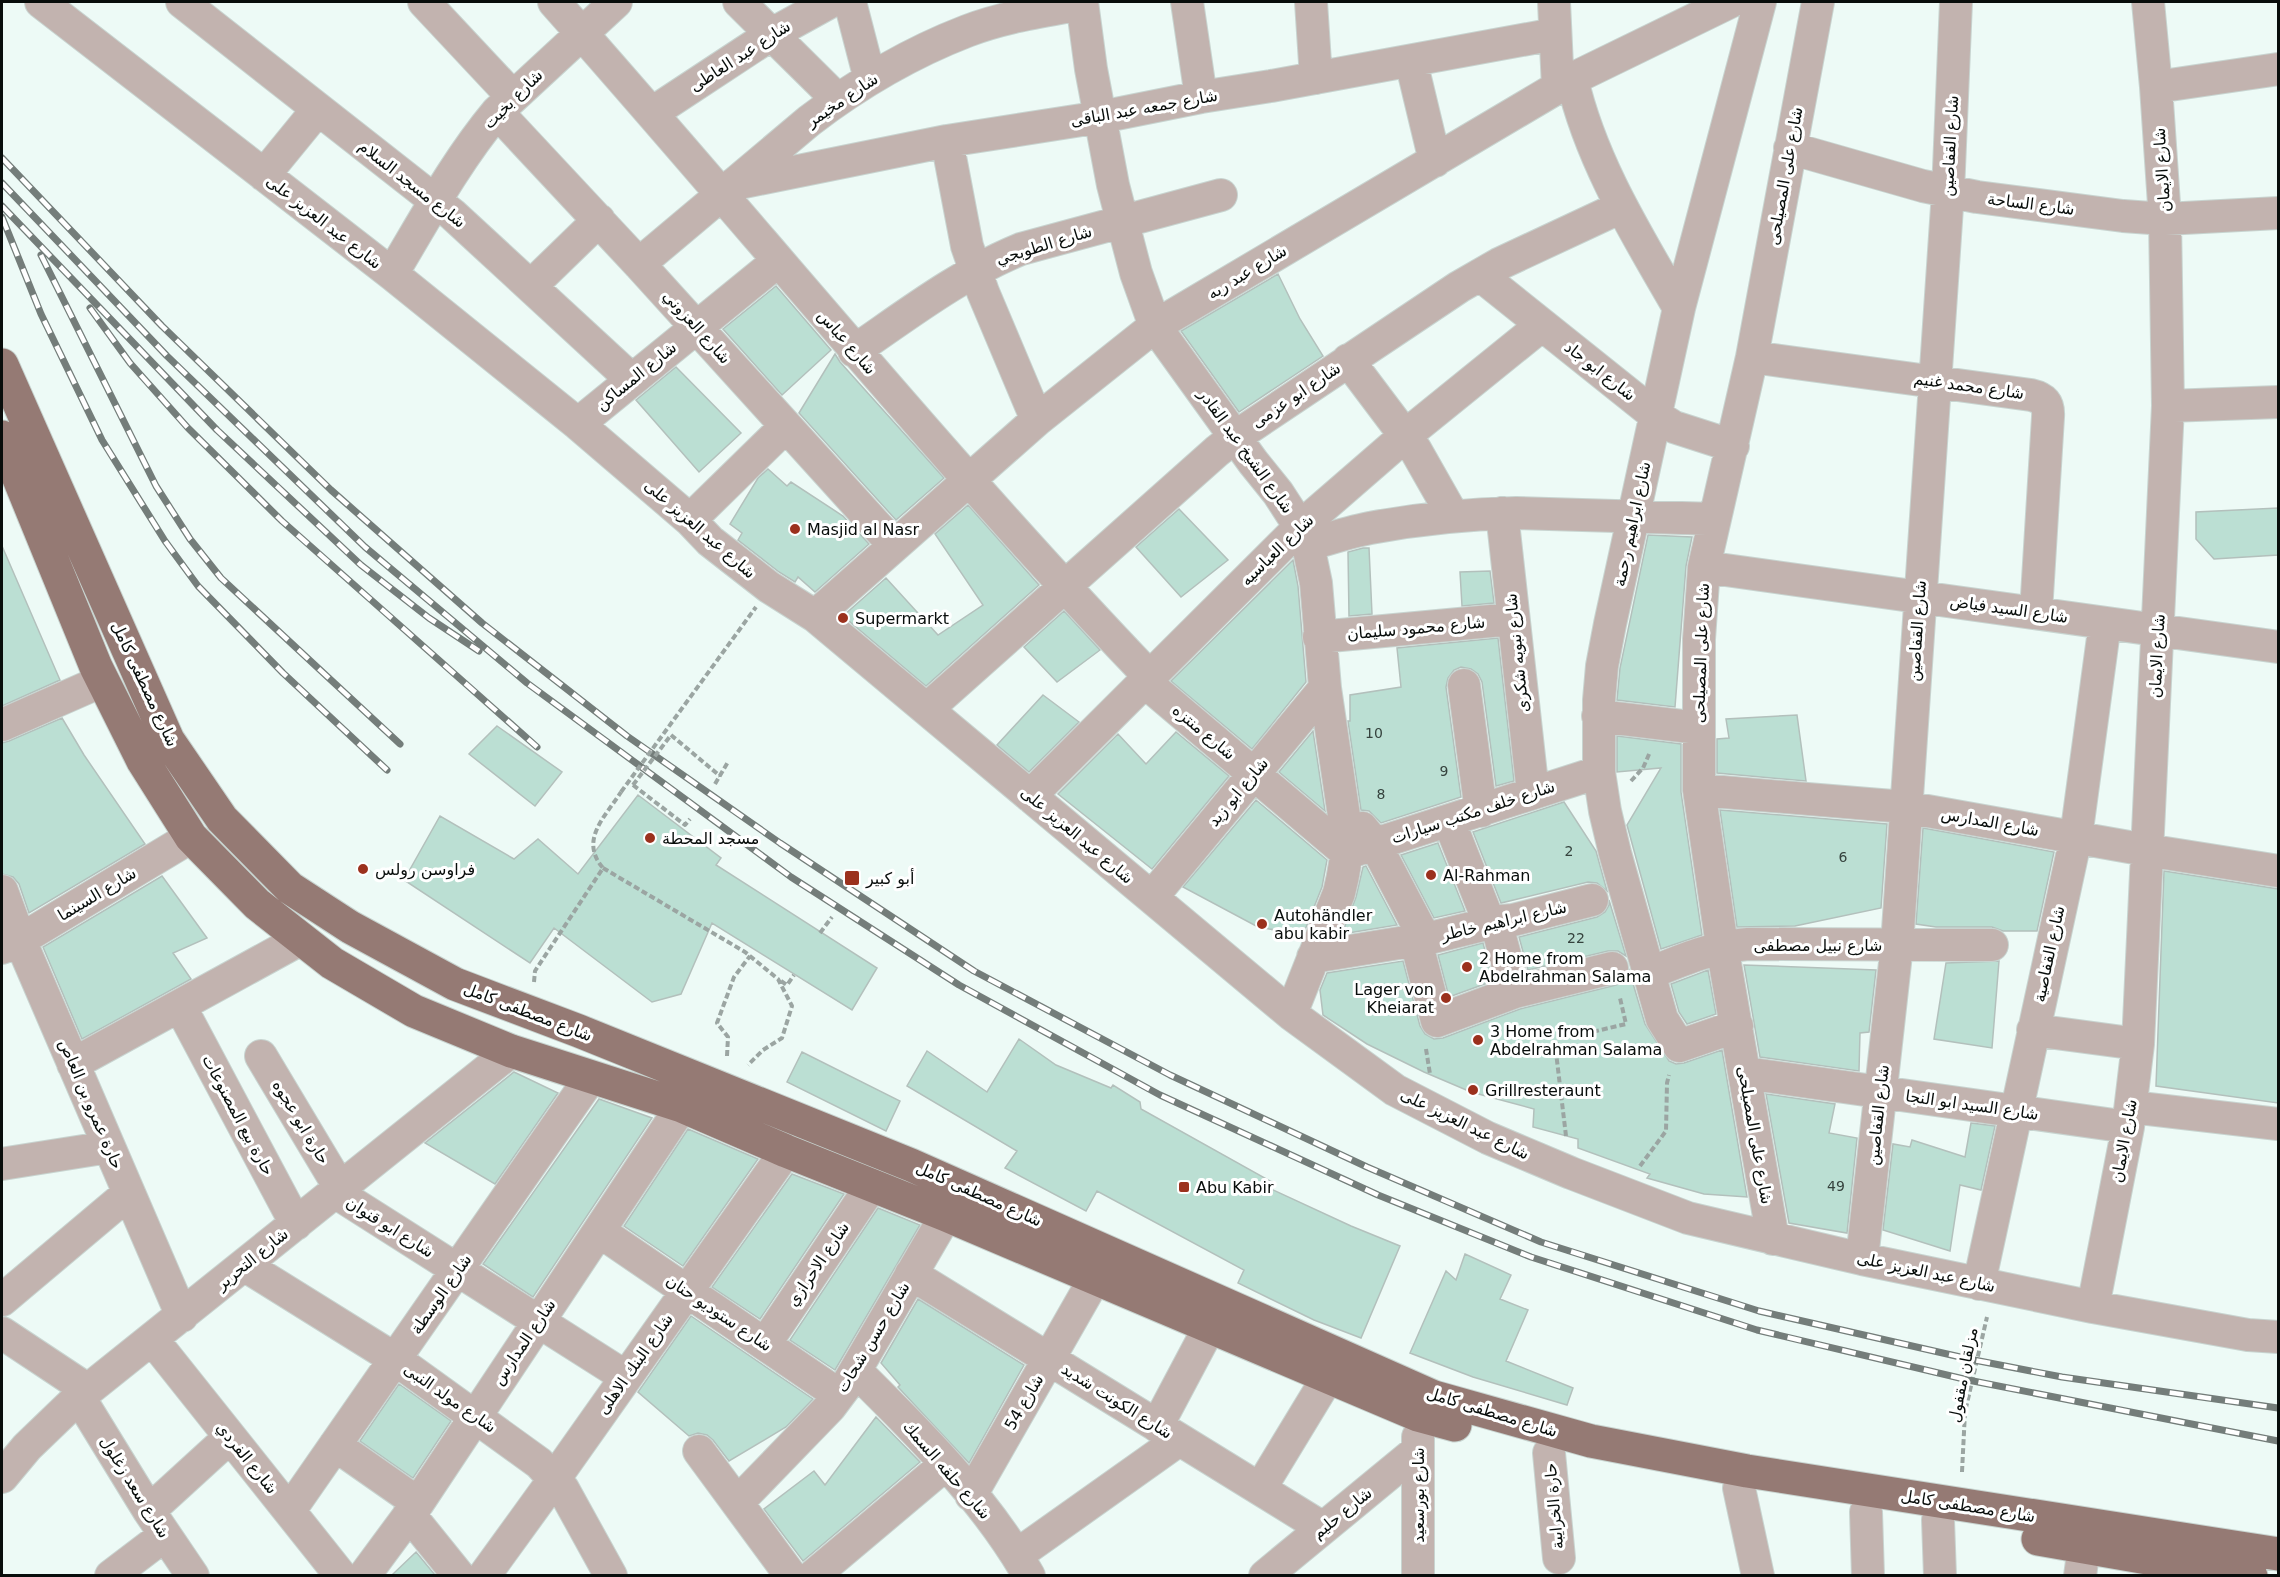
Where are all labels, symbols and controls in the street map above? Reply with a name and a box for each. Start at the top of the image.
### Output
street label: شارع عبد العاطى [686,16,795,97]
street label: شارع بخيت [479,65,547,133]
street label: شارع مخيمر [802,69,882,132]
street label: شارع جمعه عبد الباقى [1069,86,1219,131]
street label: شارع القفاصين [1938,95,1963,197]
street label: شارع على المصيلحى [1763,105,1808,247]
street label: شارع الايمان [2150,127,2175,213]
street label: شارع مسجد السلام [354,136,469,232]
street label: شارع عبد العزيز على [262,171,385,274]
street label: شارع الساحة [1986,189,2076,220]
street label: شارع الطوبجي [994,221,1095,270]
street label: شارع عبد ربه [1204,241,1291,304]
street label: شارع العزوني [658,286,735,368]
street label: شارع عباس [813,306,880,379]
street label: شارع ابو جاد [1560,337,1639,405]
street label: شارع المساكن [592,338,681,415]
street label: شارع ابو عزمى [1248,358,1345,433]
street label: شارع محمد غنيم [1913,369,2025,404]
street label: شارع الشيخ عبد القادر [1193,384,1298,518]
street label: شارع ابراهيم رحمة [1609,460,1656,588]
street label: شارع عبد العزيز على [640,476,759,583]
street label: شارع العباسيه [1237,510,1318,590]
place label: Masjid al Nasr [807,520,920,539]
marker: Masjid al Nasr [788,522,802,536]
street label: شارع القفاصين [1904,580,1931,682]
street label: شارع على المصيلحى [1689,583,1714,723]
street label: شارع السيد فياض [1948,591,2069,628]
street label: شارع نبويه شكرى [1501,592,1534,714]
place label: Supermarkt [855,609,949,628]
marker: Supermarkt [836,611,850,625]
street label: شارع محمود سليمان [1346,612,1486,645]
street label: شارع الايمان [2145,613,2170,699]
street label: شارع مصطفى كامل [107,618,182,750]
street label: شارع منتزه [1168,700,1239,764]
house number: 10 [1365,725,1383,741]
street label: شارع ابو زيد [1204,754,1273,831]
house number: 9 [1440,763,1448,779]
street label: شارع خلف مكتب سيارات [1389,777,1557,848]
street label: شارع عبد العزيز على [1016,782,1137,888]
house number: 8 [1377,786,1385,802]
street label: شارع المدارس [1939,804,2041,841]
place label: مسجد المحطة [662,829,759,848]
marker: مسجد المحطة [643,831,657,845]
house number: 2 [1565,843,1573,859]
house number: 6 [1839,849,1848,865]
place label: فراوسن رولس [375,860,475,880]
marker: فراوسن رولس [356,862,370,876]
street label: شارع السينما [54,863,140,926]
place label: Al-Rahman [1443,866,1530,885]
place label: أبو كبير [865,868,914,889]
marker: Al-Rahman [1424,868,1438,882]
marker: أبو كبير [843,869,861,887]
street label: شارع ابراهيم خاطر [1438,897,1569,946]
street label: شارع القفاصية [2030,904,2069,1004]
place label: Autohändler abu kabir [1274,906,1373,943]
marker: Autohändler abu kabir [1255,917,1269,931]
house number: 22 [1567,930,1585,946]
street label: شارع نبيل مصطفى [1754,936,1882,956]
place label: 2 Home from Abdelrahman Salama [1479,949,1651,986]
marker: 2 Home from Abdelrahman Salama [1460,960,1474,974]
street label: شارع مصطفى كامل [461,979,595,1046]
place label: Lager von Kheiarat [1354,980,1434,1017]
marker: Lager von Kheiarat [1439,991,1453,1005]
place label: 3 Home from Abdelrahman Salama [1490,1022,1662,1059]
marker: 3 Home from Abdelrahman Salama [1471,1033,1485,1047]
street label: حارة عمرو بن العاص [54,1036,127,1172]
street label: حارة بيع المصنوعات [197,1051,278,1179]
street label: شارع القفاصين [1863,1063,1894,1167]
street label: شارع على المصيلحى [1732,1064,1777,1206]
street label: حارة ابو عجوه [268,1077,334,1168]
place label: Grillresteraunt [1485,1081,1601,1100]
marker: Grillresteraunt [1466,1083,1480,1097]
street label: شارع عبد العزيز على [1397,1085,1532,1164]
street label: شارع السيد ابو النجا [1904,1086,2040,1125]
street label: شارع الايمان [2107,1098,2142,1184]
street label: شارع مصطفى كامل [913,1158,1045,1231]
place label: Abu Kabir [1196,1178,1274,1197]
house number: 49 [1827,1178,1845,1194]
marker: Abu Kabir [1177,1180,1191,1194]
street label: شارع ابو قنوان [342,1192,437,1262]
street label: شارع الاحرازي [783,1218,854,1310]
street label: شارع التحرير [211,1224,293,1295]
street label: شارع عبد العزيز على [1855,1248,1997,1297]
street label: شارع الوسطة [406,1250,476,1338]
street label: شارع ستوديو حنان [662,1271,775,1356]
street label: شارع حسن شحات [832,1278,914,1396]
street label: شارع المدارس [488,1296,560,1389]
street label: شارع البنك الاهلى [593,1310,678,1419]
street label: مزلقان مقفول [1944,1326,1983,1424]
street label: شارع مولد النبى [400,1359,500,1438]
street label: شارع الكونت شديد [1058,1359,1176,1444]
street label: شارع 54 [1001,1371,1048,1434]
street label: شارع مصطفى كامل [1424,1383,1560,1442]
street label: شارع حلقه السمك [898,1417,995,1524]
street label: شارع الفردي [212,1418,282,1498]
street label: شارع سعد زغلول [95,1433,174,1542]
street label: شارع بورسعيد [1409,1447,1429,1543]
street label: حارة الخرايبة [1541,1462,1568,1550]
street label: شارع حليم [1308,1483,1376,1544]
street label: شارع مصطفى كامل [1899,1486,2037,1527]

